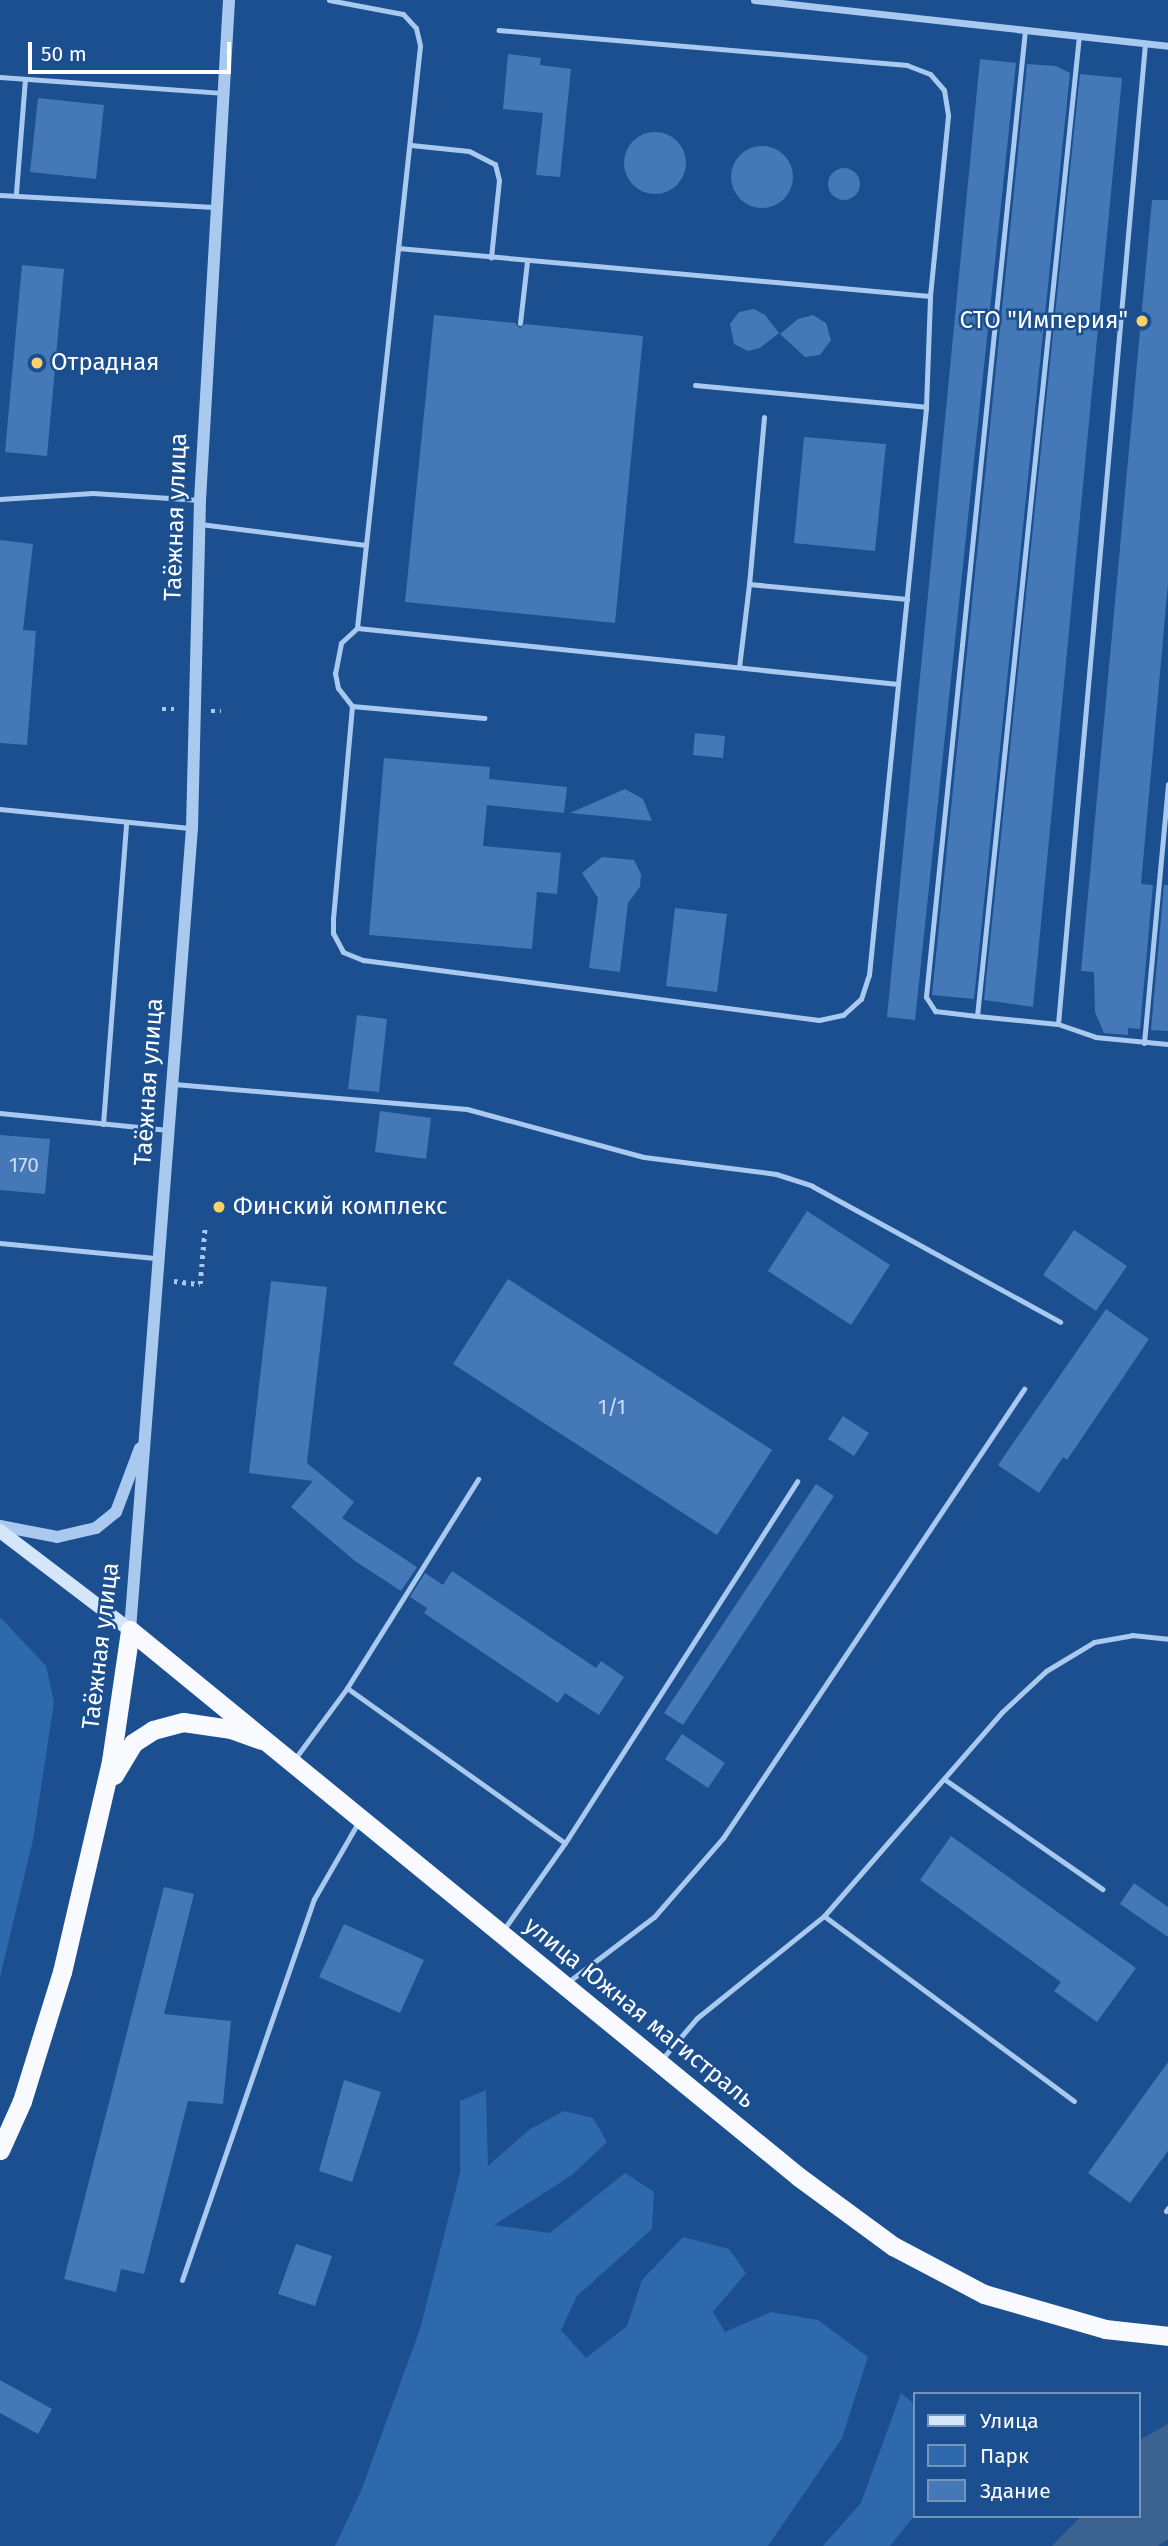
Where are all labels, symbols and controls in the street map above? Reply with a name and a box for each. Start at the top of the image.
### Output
scale bar [32,28,234,72]
text: 50 m [41,41,87,67]
place label: СТО "Империя" [959,307,1128,335]
marker: СТО "Империя" [1134,313,1150,329]
place label: Отрадная [51,349,159,377]
marker: Отрадная [29,355,45,371]
street label: Таёжная улица [159,432,193,602]
street label: Таёжная улица [129,997,169,1167]
house number: 170 [9,1152,39,1178]
place label: Финский комплекс [233,1193,448,1221]
marker: Финский комплекс [211,1199,227,1215]
house number: 1/1 [598,1394,626,1420]
street label: Таёжная улица [76,1561,126,1731]
street label: улица Южная магистраль [518,1911,760,2115]
legend [912,2392,1140,2518]
text: Улица [980,2408,1039,2434]
text: Парк [980,2443,1029,2469]
text: Здание [980,2478,1051,2504]

